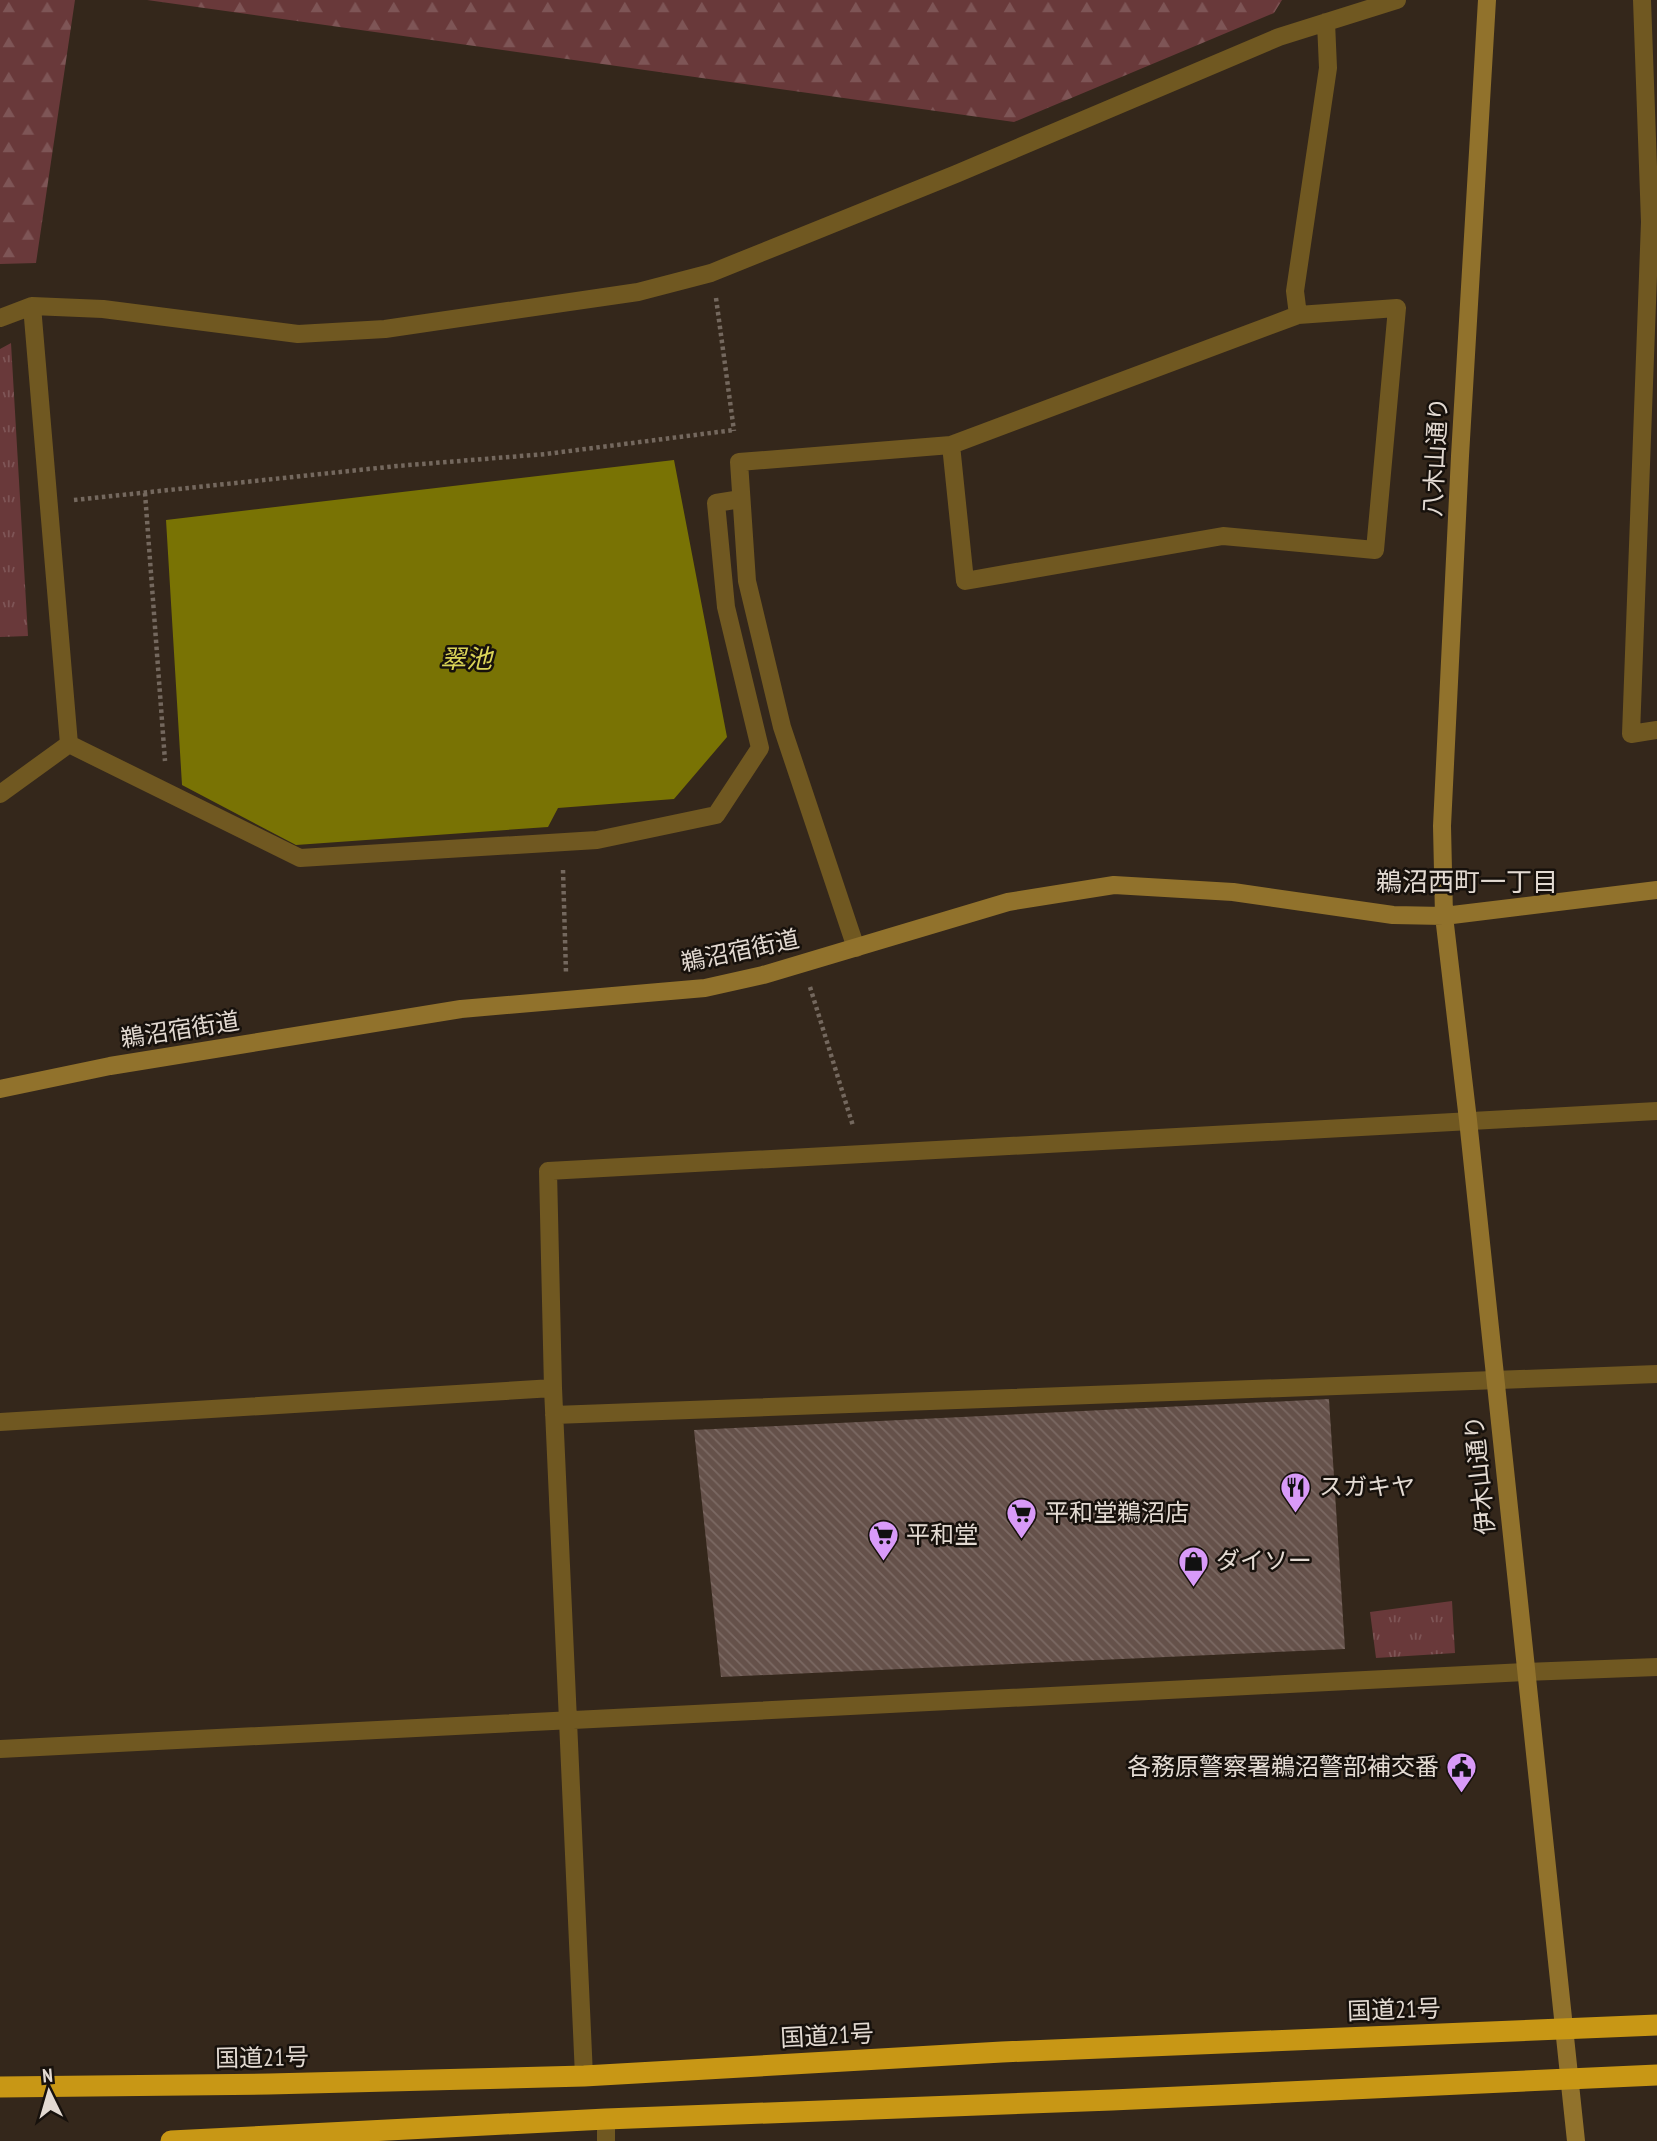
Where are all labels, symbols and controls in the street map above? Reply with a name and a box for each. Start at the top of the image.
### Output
street label: 八木山通り [1417,396,1454,518]
water label: 翠池 [440,642,495,675]
district label: 鵜沼西町一丁目 [1376,865,1558,898]
street label: 鵜沼宿街道 [678,923,802,978]
street label: 鵜沼宿街道 [118,1005,242,1054]
street label: 伊木山通り [1458,1414,1501,1536]
restaurant icon: スガキヤ [1279,1470,1313,1514]
place label: スガキヤ [1319,1471,1415,1502]
supermarket icon: 平和堂鵜沼店 [1005,1496,1039,1540]
place label: 平和堂鵜沼店 [1045,1497,1189,1528]
supermarket icon: 平和堂 [866,1518,900,1562]
place label: 平和堂 [906,1519,978,1550]
shop icon: ダイソー [1176,1544,1210,1588]
place label: ダイソー [1216,1545,1312,1576]
public building icon: 各務原警察署鵜沼警部補交番 [1445,1750,1479,1794]
place label: 各務原警察署鵜沼警部補交番 [1127,1751,1439,1782]
street label: 国道21号 [1347,1992,1441,2027]
street label: 国道21号 [779,2018,875,2053]
street label: 国道21号 [215,2041,309,2074]
north arrow [14,2057,84,2127]
text: N [41,2063,54,2087]

